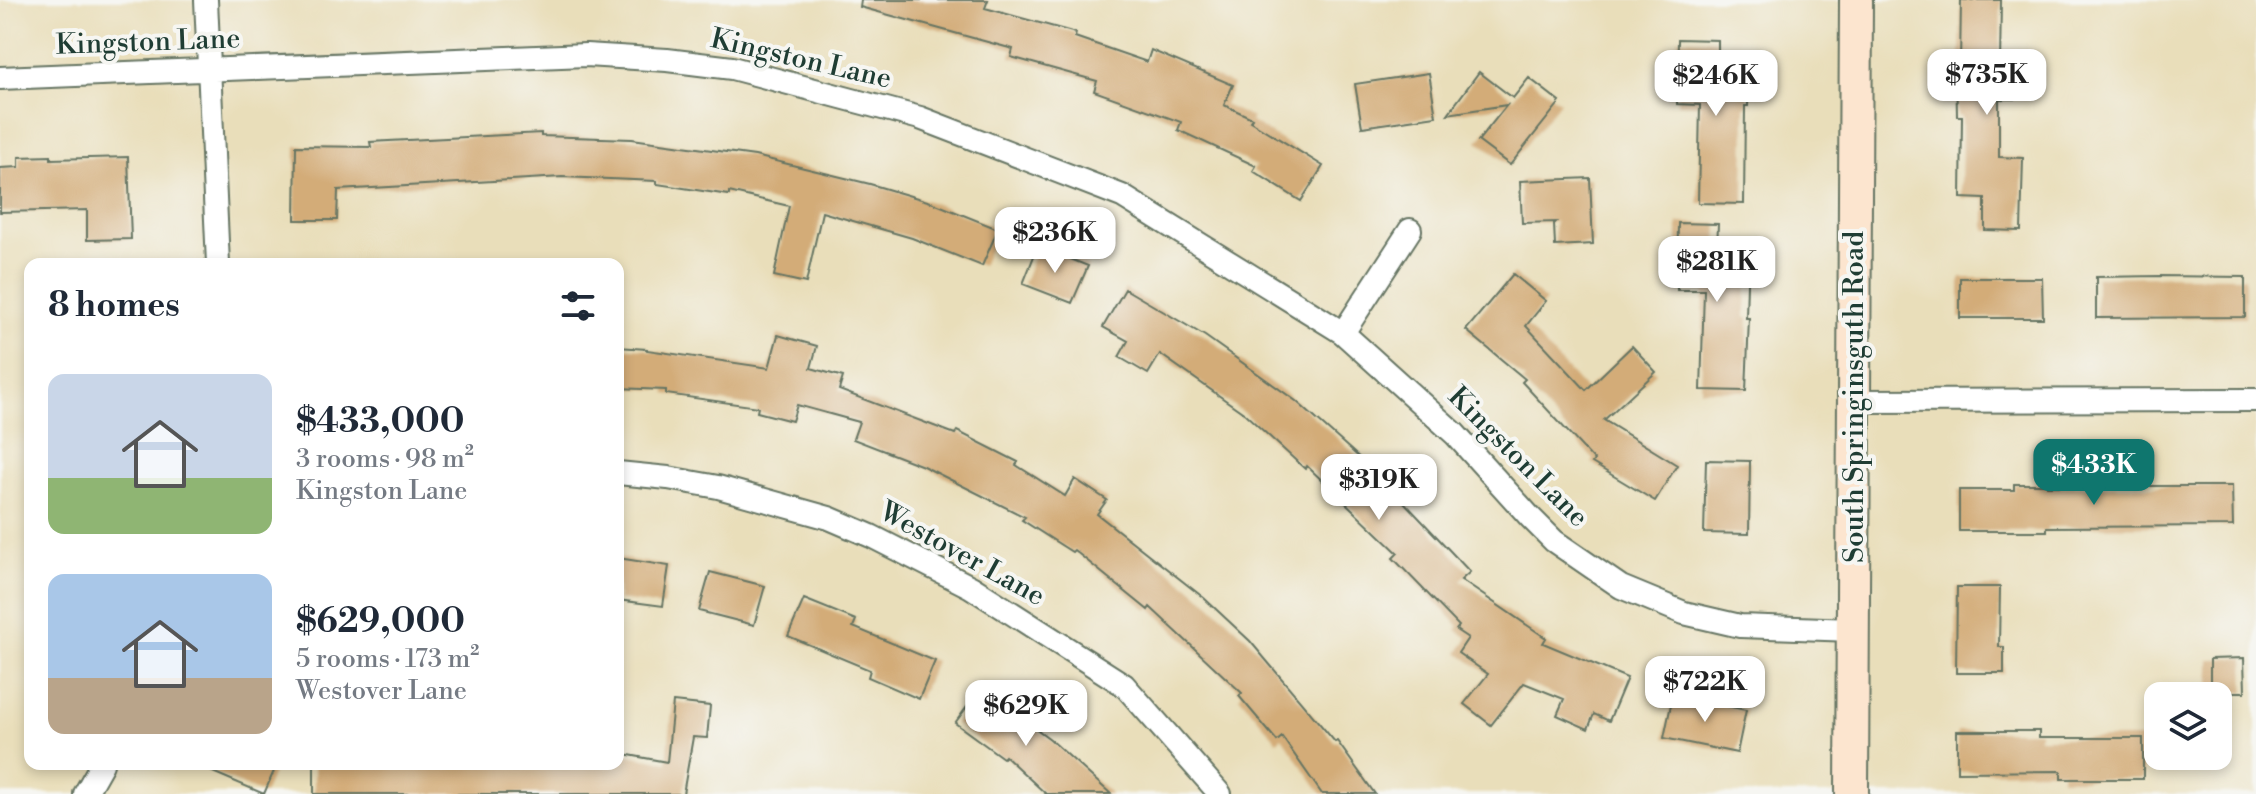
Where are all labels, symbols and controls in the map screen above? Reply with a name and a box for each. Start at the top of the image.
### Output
street label: Kingston Lane [55,21,241,63]
street label: Kingston Lane [707,21,895,97]
pin: $735K [1931,49,2043,117]
pin: $246K [1660,50,1772,118]
text: $735K [1945,59,2029,91]
text: $246K [1673,60,1759,92]
pin: $236K [999,207,1111,275]
text: $236K [1013,217,1097,249]
street label: South Springinsguth Road [1837,231,1872,563]
pin: $281K [1661,236,1773,304]
text: $281K [1676,246,1758,278]
icon: filters [556,284,600,328]
text: 8 homes [48,285,180,327]
street label: Kingston Lane [1440,379,1596,535]
text: $433,000 [296,401,465,443]
icon: home [112,406,208,502]
pin: $433K [2038,439,2150,507]
text: 3 rooms · 98 m² [296,443,474,475]
text: $433K [2051,449,2137,481]
pin: $319K [1323,454,1435,522]
text: $319K [1339,464,1419,496]
text: Kingston Lane [296,475,467,507]
street label: Westover Lane [872,494,1051,614]
text: $629,000 [296,601,465,643]
icon: home [112,606,208,702]
text: 5 rooms · 173 m² [296,643,479,675]
pin: $722K [1649,656,1761,724]
text: $722K [1663,666,1747,698]
text: Westover Lane [296,675,467,707]
pin: $629K [970,680,1082,748]
map controls [2144,682,2232,770]
button: layers [2144,682,2232,770]
text: $629K [983,690,1069,722]

